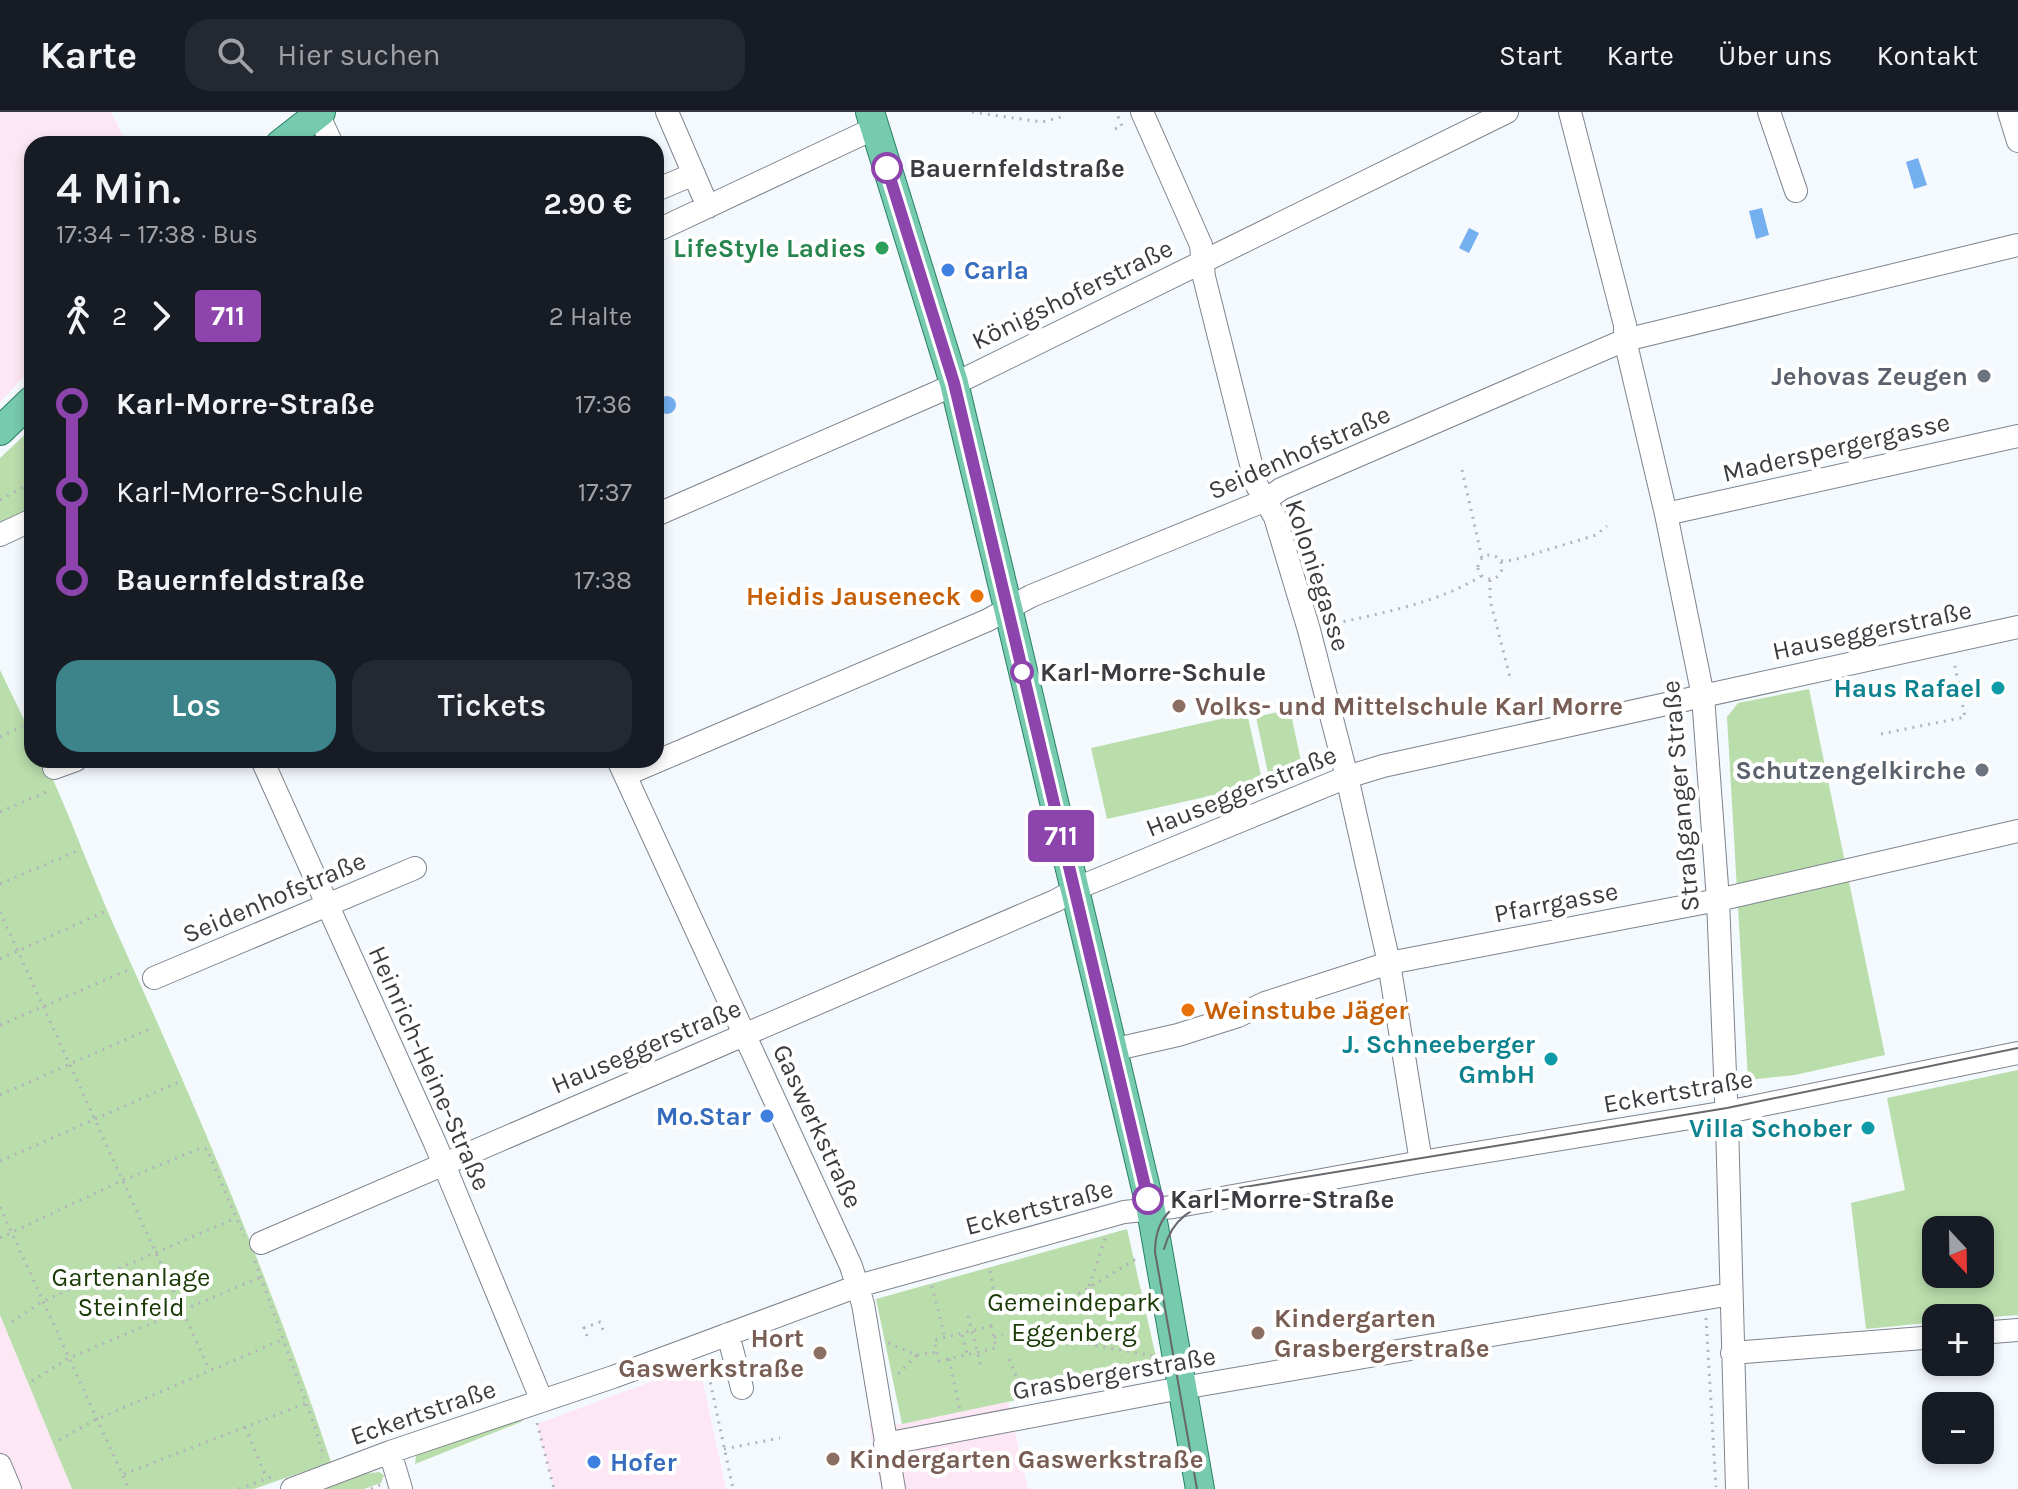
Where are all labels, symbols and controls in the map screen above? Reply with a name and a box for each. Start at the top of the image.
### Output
search box [185,19,745,91]
text: Karte [40,33,137,78]
icon: search [213,33,257,77]
text: Hier suchen [277,37,441,73]
text: Start [1499,39,1562,72]
text: Karte [1606,39,1674,72]
text: Über uns [1718,39,1833,72]
text: Kontakt [1877,39,1978,72]
marker: Bauernfeldstraße [872,153,902,183]
place label: Bauernfeldstraße [909,153,1125,184]
text: 4 Min. [56,163,181,214]
text: 2.90 € [544,186,632,222]
text: 17:34 – 17:38 · Bus [56,219,258,250]
street label: Königshoferstraße [967,232,1178,357]
place label: LifeStyle Ladies [673,233,866,264]
marker: LifeStyle Ladies [873,239,891,257]
place label: Carla [964,255,1029,286]
marker: Carla [939,261,957,279]
icon: walk [56,294,100,338]
icon: forward [139,294,183,338]
text: 711 [211,299,245,332]
text: 2 [112,301,127,332]
text: 2 Halte [549,301,632,332]
place label: Jehovas Zeugen [1771,361,1968,392]
marker: Jehovas Zeugen [1975,367,1993,385]
text: Karl-Morre-Straße [116,386,375,422]
text: 17:36 [575,389,632,420]
street label: Seidenhofstraße [1203,398,1395,506]
street label: Maderspergergasse [1719,406,1953,489]
text: Karl-Morre-Schule [116,474,363,510]
text: 17:37 [578,477,632,508]
street label: Koloniegasse [1278,495,1357,655]
text: Bauernfeldstraße [116,562,365,598]
text: 17:38 [574,565,632,596]
place label: Heidis Jauseneck [746,581,961,612]
marker: Heidis Jauseneck [968,587,986,605]
street label: Hauseggerstraße [1770,594,1975,667]
place label: Karl-Morre-Schule [1040,657,1266,688]
button: Los [56,660,336,752]
button: Tickets [352,660,632,752]
marker: Karl-Morre-Schule [1011,661,1033,683]
place label: Haus Rafael [1833,673,1982,704]
street label: Straßganger Straße [1655,679,1706,913]
marker: Haus Rafael [1989,679,2007,697]
place label: Volks- und Mittelschule Karl Morre [1195,691,1623,722]
marker: Volks- und Mittelschule Karl Morre [1170,697,1188,715]
street label: Hauseggerstraße [1141,739,1341,844]
place label: Schutzengelkirche [1735,755,1966,786]
marker: Schutzengelkirche [1973,761,1991,779]
line badge: 711 [1015,810,1107,862]
text: 711 [1044,819,1078,852]
street label: Seidenhofstraße [178,845,370,950]
street label: Pfarrgasse [1491,875,1621,930]
street label: Heinrich-Heine-Straße [362,941,498,1195]
street label: Hauseggerstraße [547,993,746,1100]
place label: Weinstube Jäger [1204,995,1409,1026]
marker: Weinstube Jäger [1179,1001,1197,1019]
place label: J. Schneeberger GmbH [1342,1029,1536,1090]
street label: Gaswerkstraße [766,1039,869,1213]
marker: J. Schneeberger GmbH [1542,1050,1560,1068]
street label: Eckertstraße [1601,1063,1755,1120]
place label: Mo.Star [656,1101,752,1132]
marker: Mo.Star [758,1107,776,1125]
place label: Villa Schober [1689,1113,1853,1144]
marker: Villa Schober [1859,1119,1877,1137]
street label: Eckertstraße [962,1173,1116,1242]
marker: Karl-Morre-Straße [1133,1184,1163,1214]
place label: Karl-Morre-Straße [1170,1184,1394,1215]
north arrow [1922,1216,1994,1288]
map controls [1922,1216,1994,1464]
park label: Gartenanlage Steinfeld [52,1262,210,1323]
park label: Gemeindepark Eggenberg [987,1287,1161,1348]
place label: Kindergarten Grasbergerstraße [1274,1303,1490,1364]
button: + [1922,1304,1994,1376]
place label: Hort Gaswerkstraße [618,1323,804,1384]
marker: Kindergarten Grasbergerstraße [1249,1324,1267,1342]
street label: Grasbergerstraße [1010,1340,1218,1407]
marker: Hort Gaswerkstraße [811,1344,829,1362]
street label: Eckertstraße [346,1373,500,1452]
button: − [1922,1392,1994,1464]
place label: Kindergarten Gaswerkstraße [849,1444,1203,1475]
place label: Hofer [610,1447,677,1478]
marker: Kindergarten Gaswerkstraße [824,1450,842,1468]
marker: Hofer [585,1453,603,1471]

